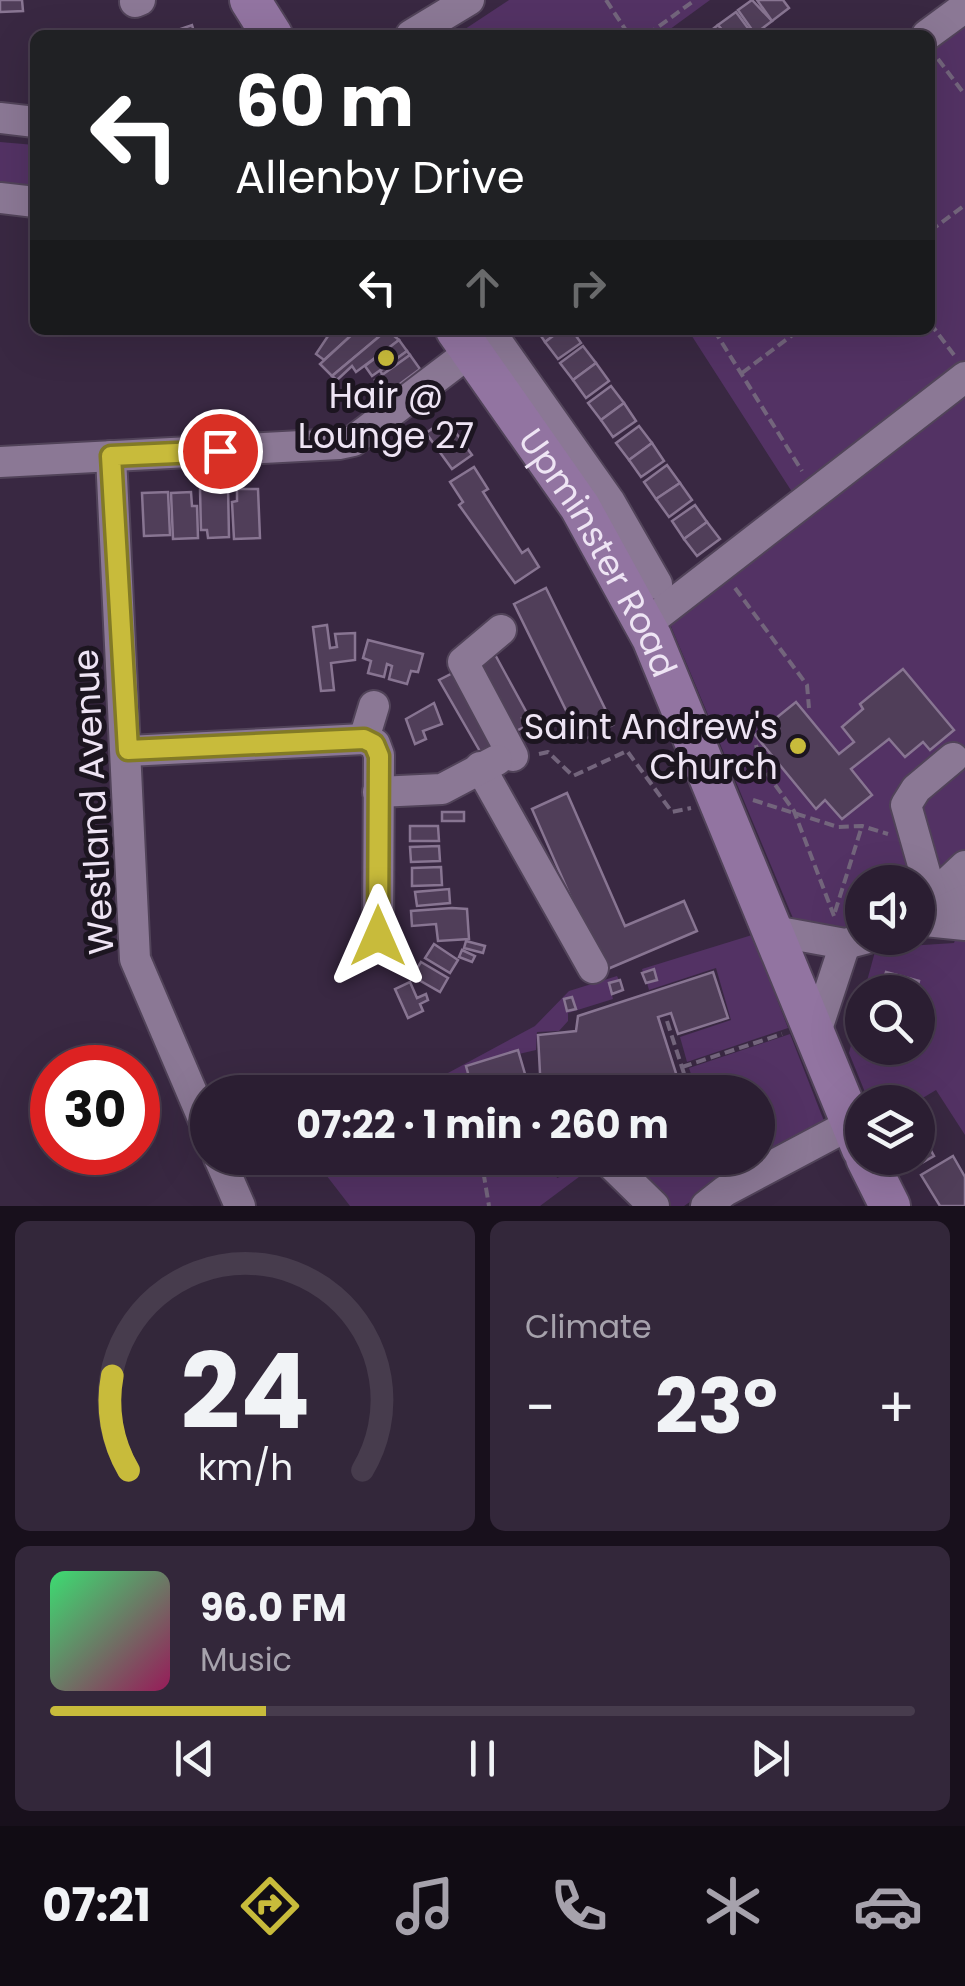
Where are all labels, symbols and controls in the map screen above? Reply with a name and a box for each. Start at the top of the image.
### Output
text: 60 m [235,52,414,151]
icon: left [70,70,200,200]
text: Allenby Drive [235,146,525,209]
icon: left [350,260,405,315]
icon: ahead [455,260,510,315]
icon: right [560,260,615,315]
marker: Hair @ Lounge 27 [375,347,397,369]
place label: Hair @ Lounge 27 [298,371,474,460]
pin [178,409,263,494]
street label: Upminster Road [507,418,690,684]
icon: arrive [193,424,248,479]
street label: Westland Avenue [61,648,125,956]
place label: Saint Andrew's Church [524,702,778,791]
marker: Saint Andrew's Church [787,735,809,757]
map controls [845,865,935,1175]
button: sound [845,865,935,955]
position arrow [326,884,430,988]
button: search [845,975,935,1065]
speed limit sign: 30 [30,1045,160,1175]
button: layers [845,1085,935,1175]
text: 07:22 · 1 min · 260 m [296,1098,669,1151]
text: Climate [525,1304,652,1349]
text: 24 [180,1319,310,1464]
text: 23° [655,1354,778,1459]
text: − [525,1369,555,1446]
text: + [877,1369,915,1446]
text: km/h [197,1442,293,1493]
text: 96.0 FM [200,1581,347,1634]
text: Music [200,1637,292,1682]
icon: previous [167,1731,222,1786]
icon: pause [455,1731,510,1786]
icon: next [743,1731,798,1786]
icon: directions [235,1871,305,1941]
icon: music [390,1871,460,1941]
icon: phone [544,1871,614,1941]
icon: climate [698,1871,768,1941]
icon: car [853,1871,923,1941]
text: 07:21 [42,1874,151,1937]

